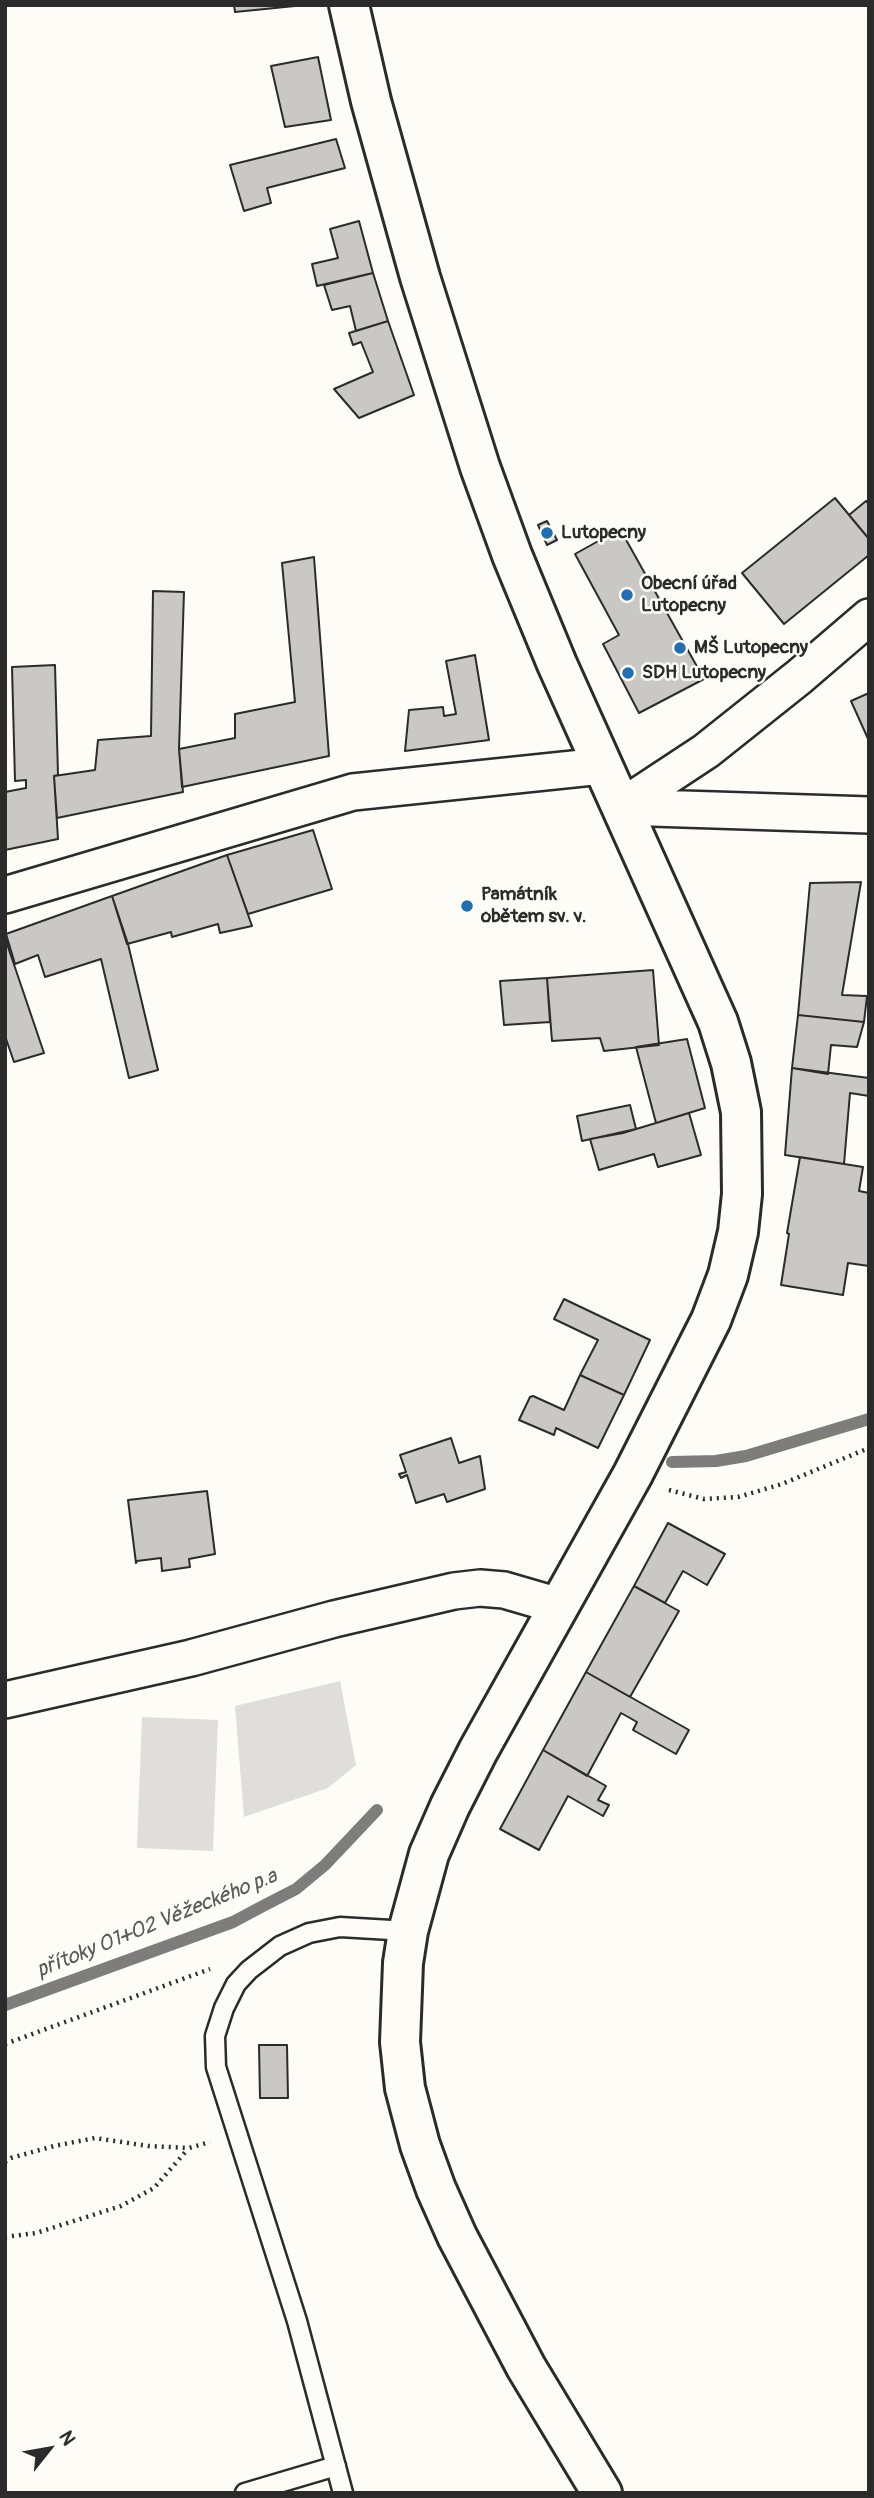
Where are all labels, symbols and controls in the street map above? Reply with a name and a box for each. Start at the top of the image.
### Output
place label: Lutopecny [561,522,646,544]
marker: Lutopecny [539,525,555,541]
place label: Obecní úřad Lutopecny [641,573,737,617]
marker: Obecní úřad Lutopecny [619,587,635,603]
place label: MŠ Lutopecny [694,637,808,659]
marker: MŠ Lutopecny [672,640,688,656]
place label: SDH Lutopecny [642,662,766,684]
marker: SDH Lutopecny [620,665,636,681]
place label: Památník obětem sv. v. [481,884,587,928]
marker: Památník obětem sv. v. [459,898,475,914]
water label: přítoky 01+02 Věžeckého p.a [33,1864,281,1984]
north arrow [14,2414,84,2484]
text: N [53,2426,81,2450]

